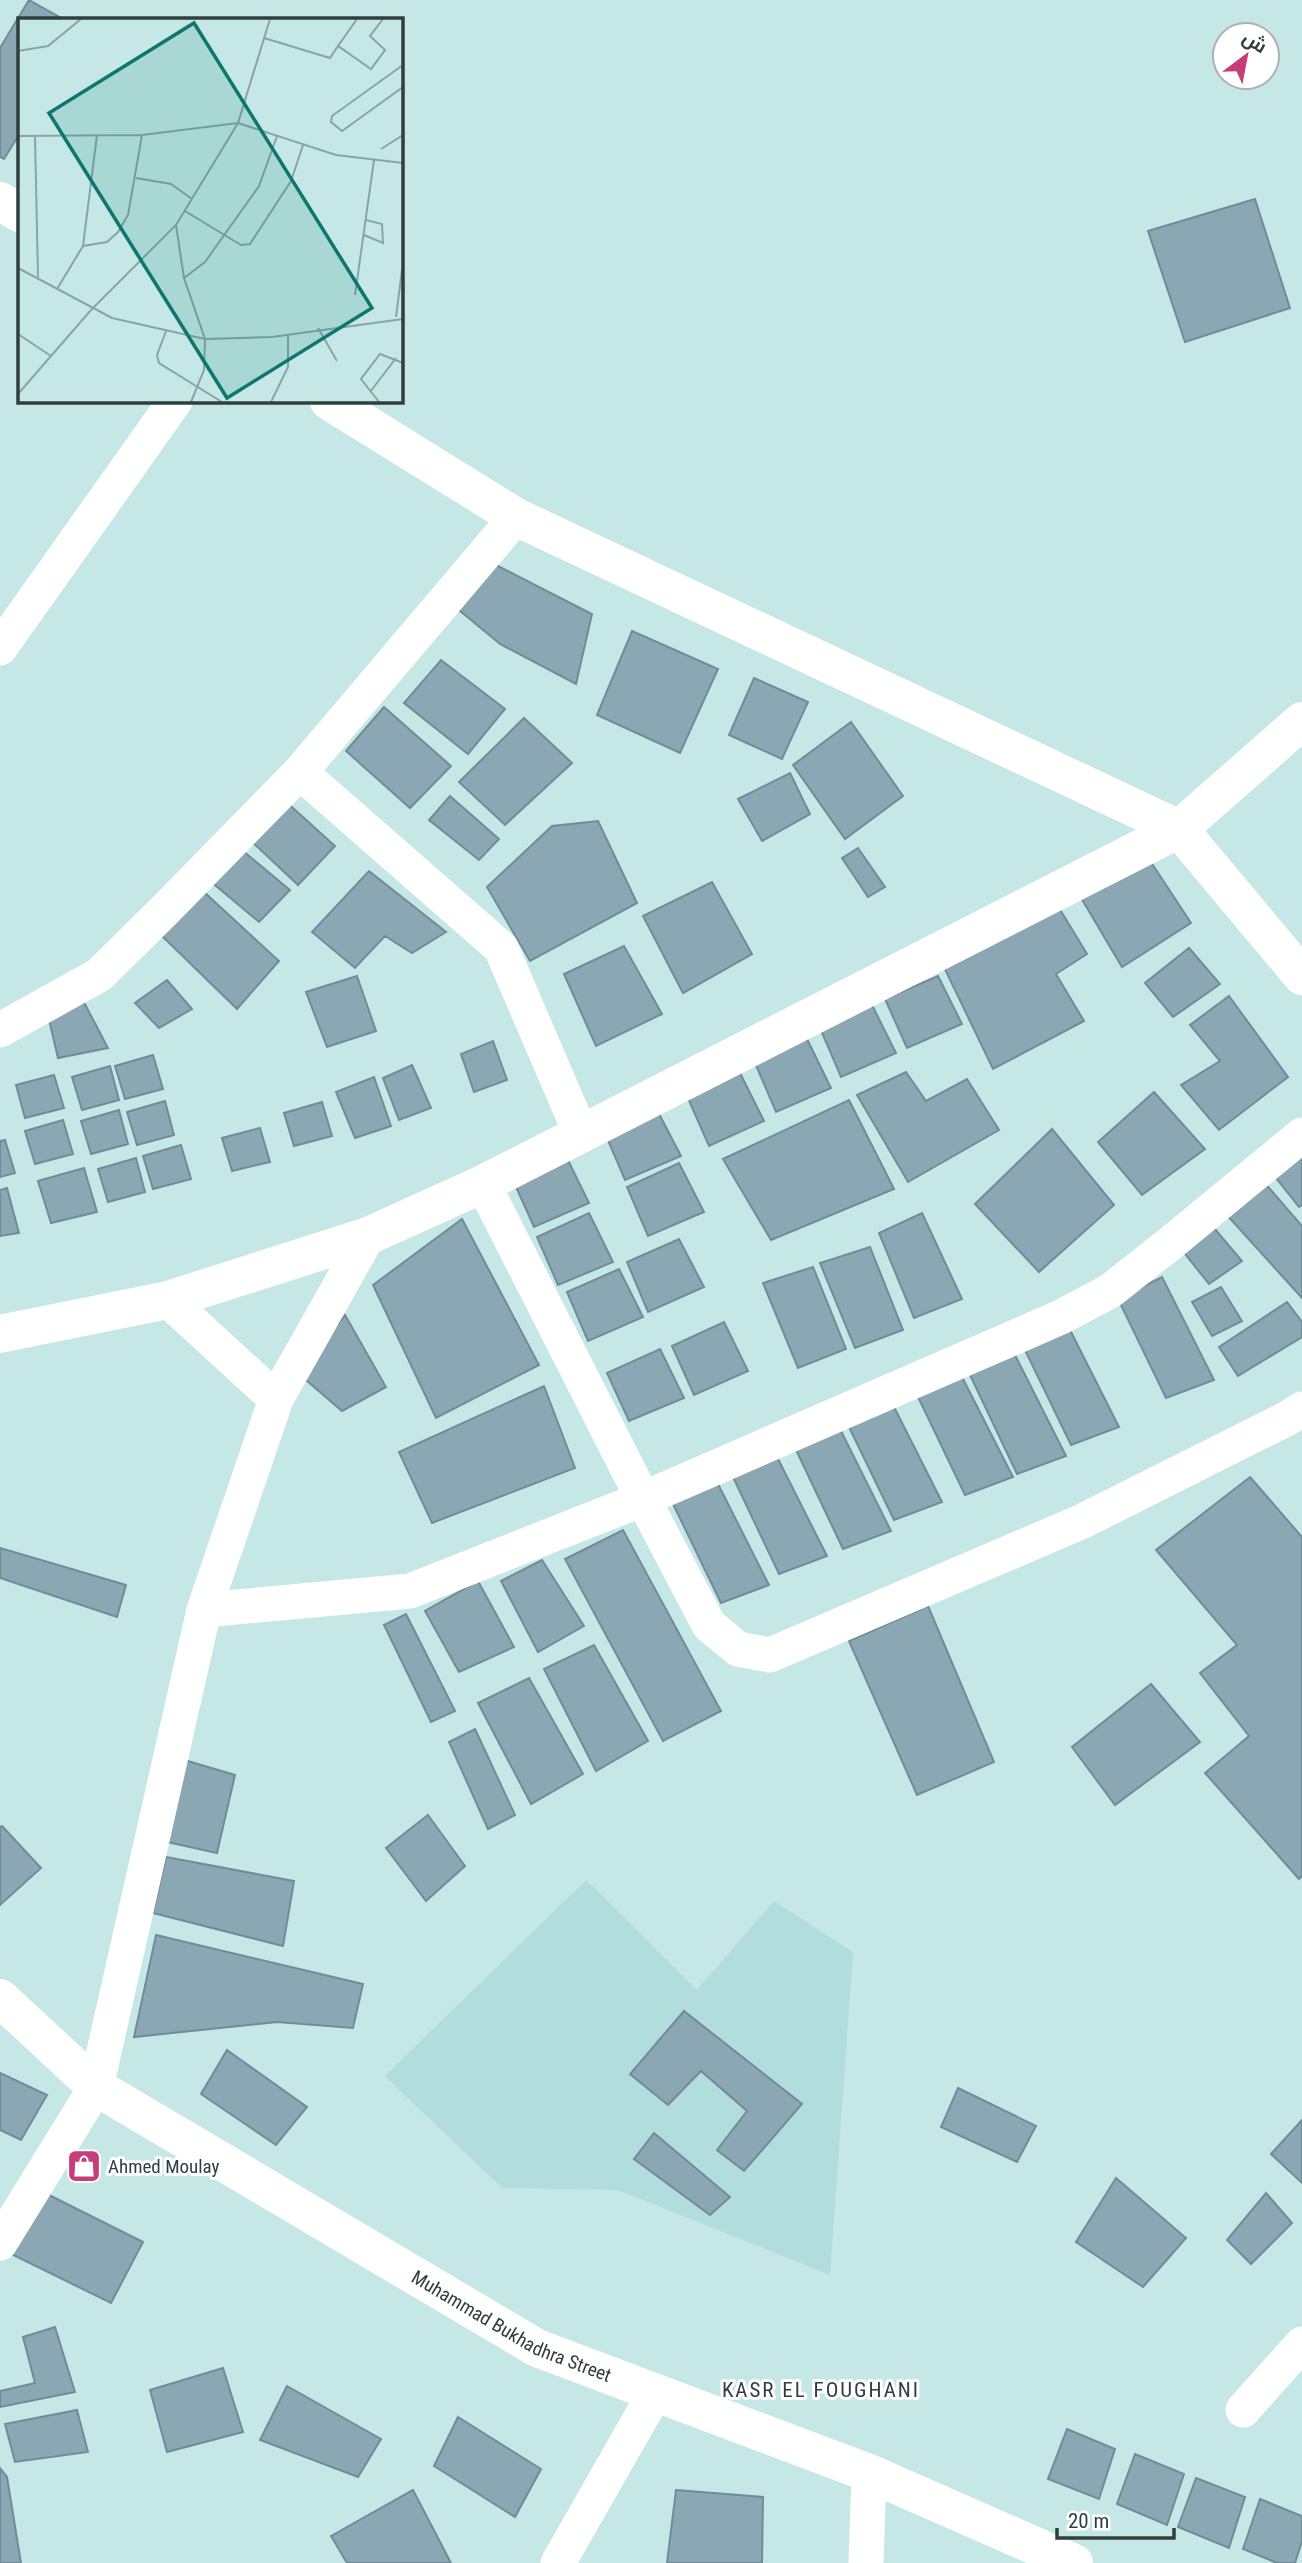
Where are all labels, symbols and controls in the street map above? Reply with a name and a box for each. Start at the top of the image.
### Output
inset map [18,18,402,402]
north arrow [1211,21,1281,91]
text: ش [1238,26,1271,58]
shop icon: Ahmed Moulay [65,2147,103,2185]
place label: Ahmed Moulay [108,2155,220,2178]
street label: Muhammad Bukhadhra Street [408,2266,614,2387]
district label: KASR EL FOUGHANI [722,2378,920,2402]
scale bar [1057,2496,1174,2540]
text: 20 m [1068,2509,1109,2533]

